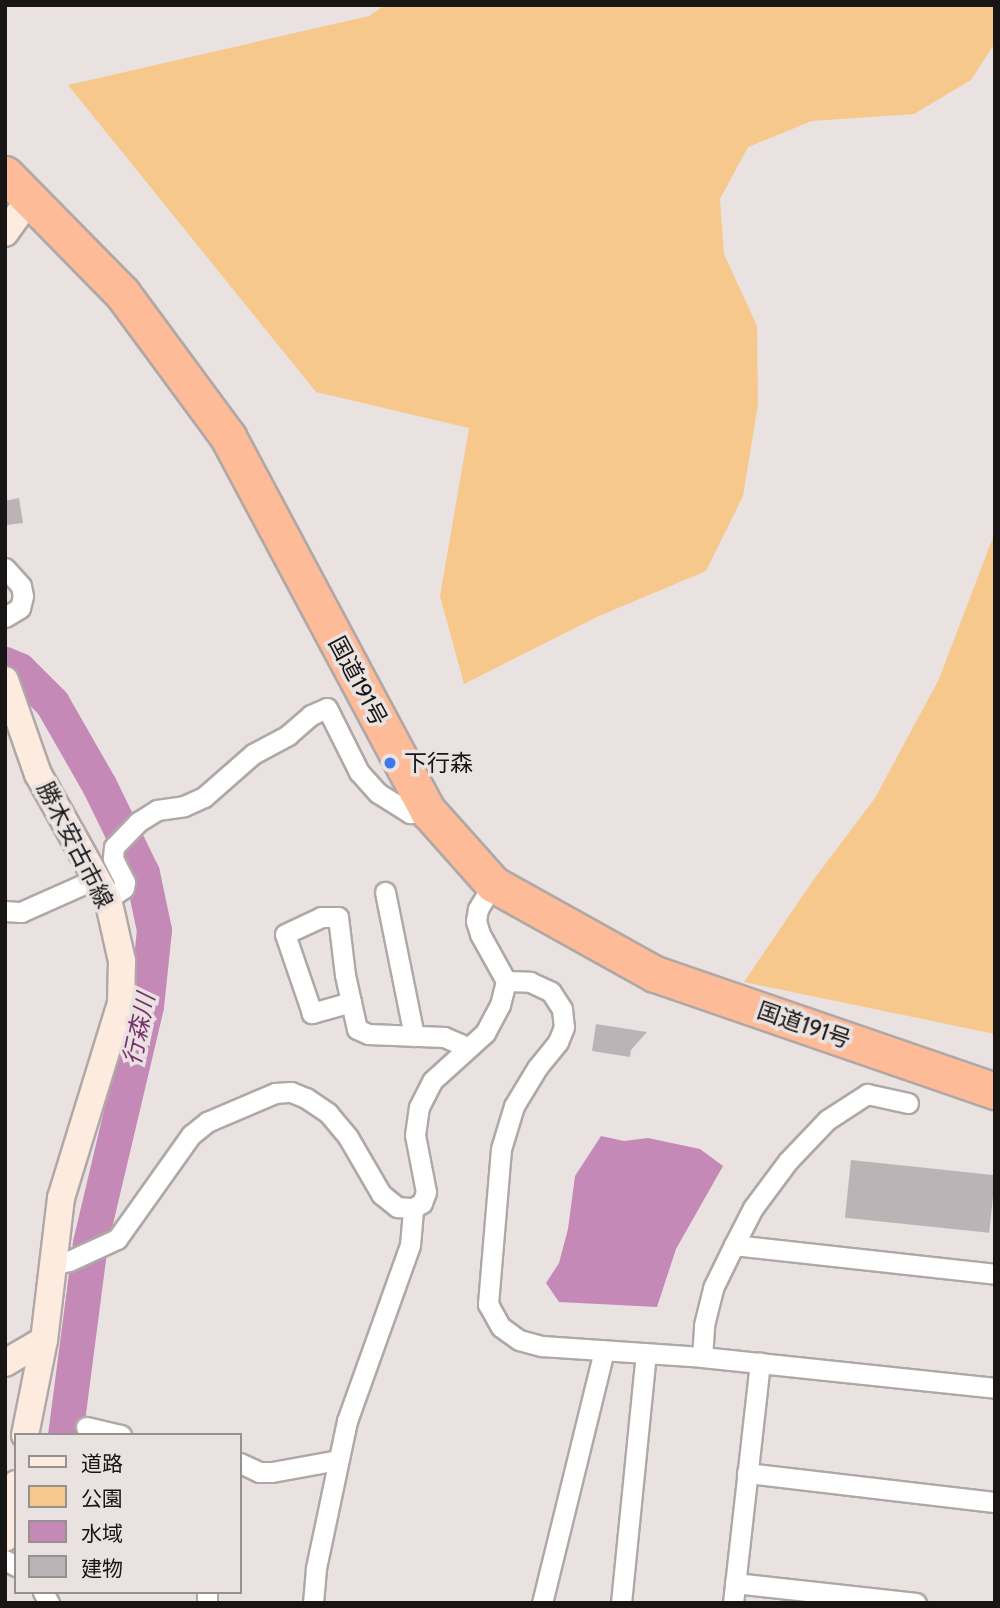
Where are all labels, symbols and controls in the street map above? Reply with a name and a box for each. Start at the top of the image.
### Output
street label: 国道191号 [323,632,393,730]
place label: 下行森 [404,749,473,777]
marker: 下行森 [382,755,398,771]
street label: 勝木安古市線 [31,777,119,913]
water label: 行森川 [117,991,161,1067]
street label: 国道191号 [754,996,854,1054]
legend [14,1433,242,1594]
text: 道路 [81,1451,123,1476]
text: 公園 [81,1486,123,1511]
text: 水域 [81,1521,123,1546]
text: 建物 [81,1556,123,1581]

